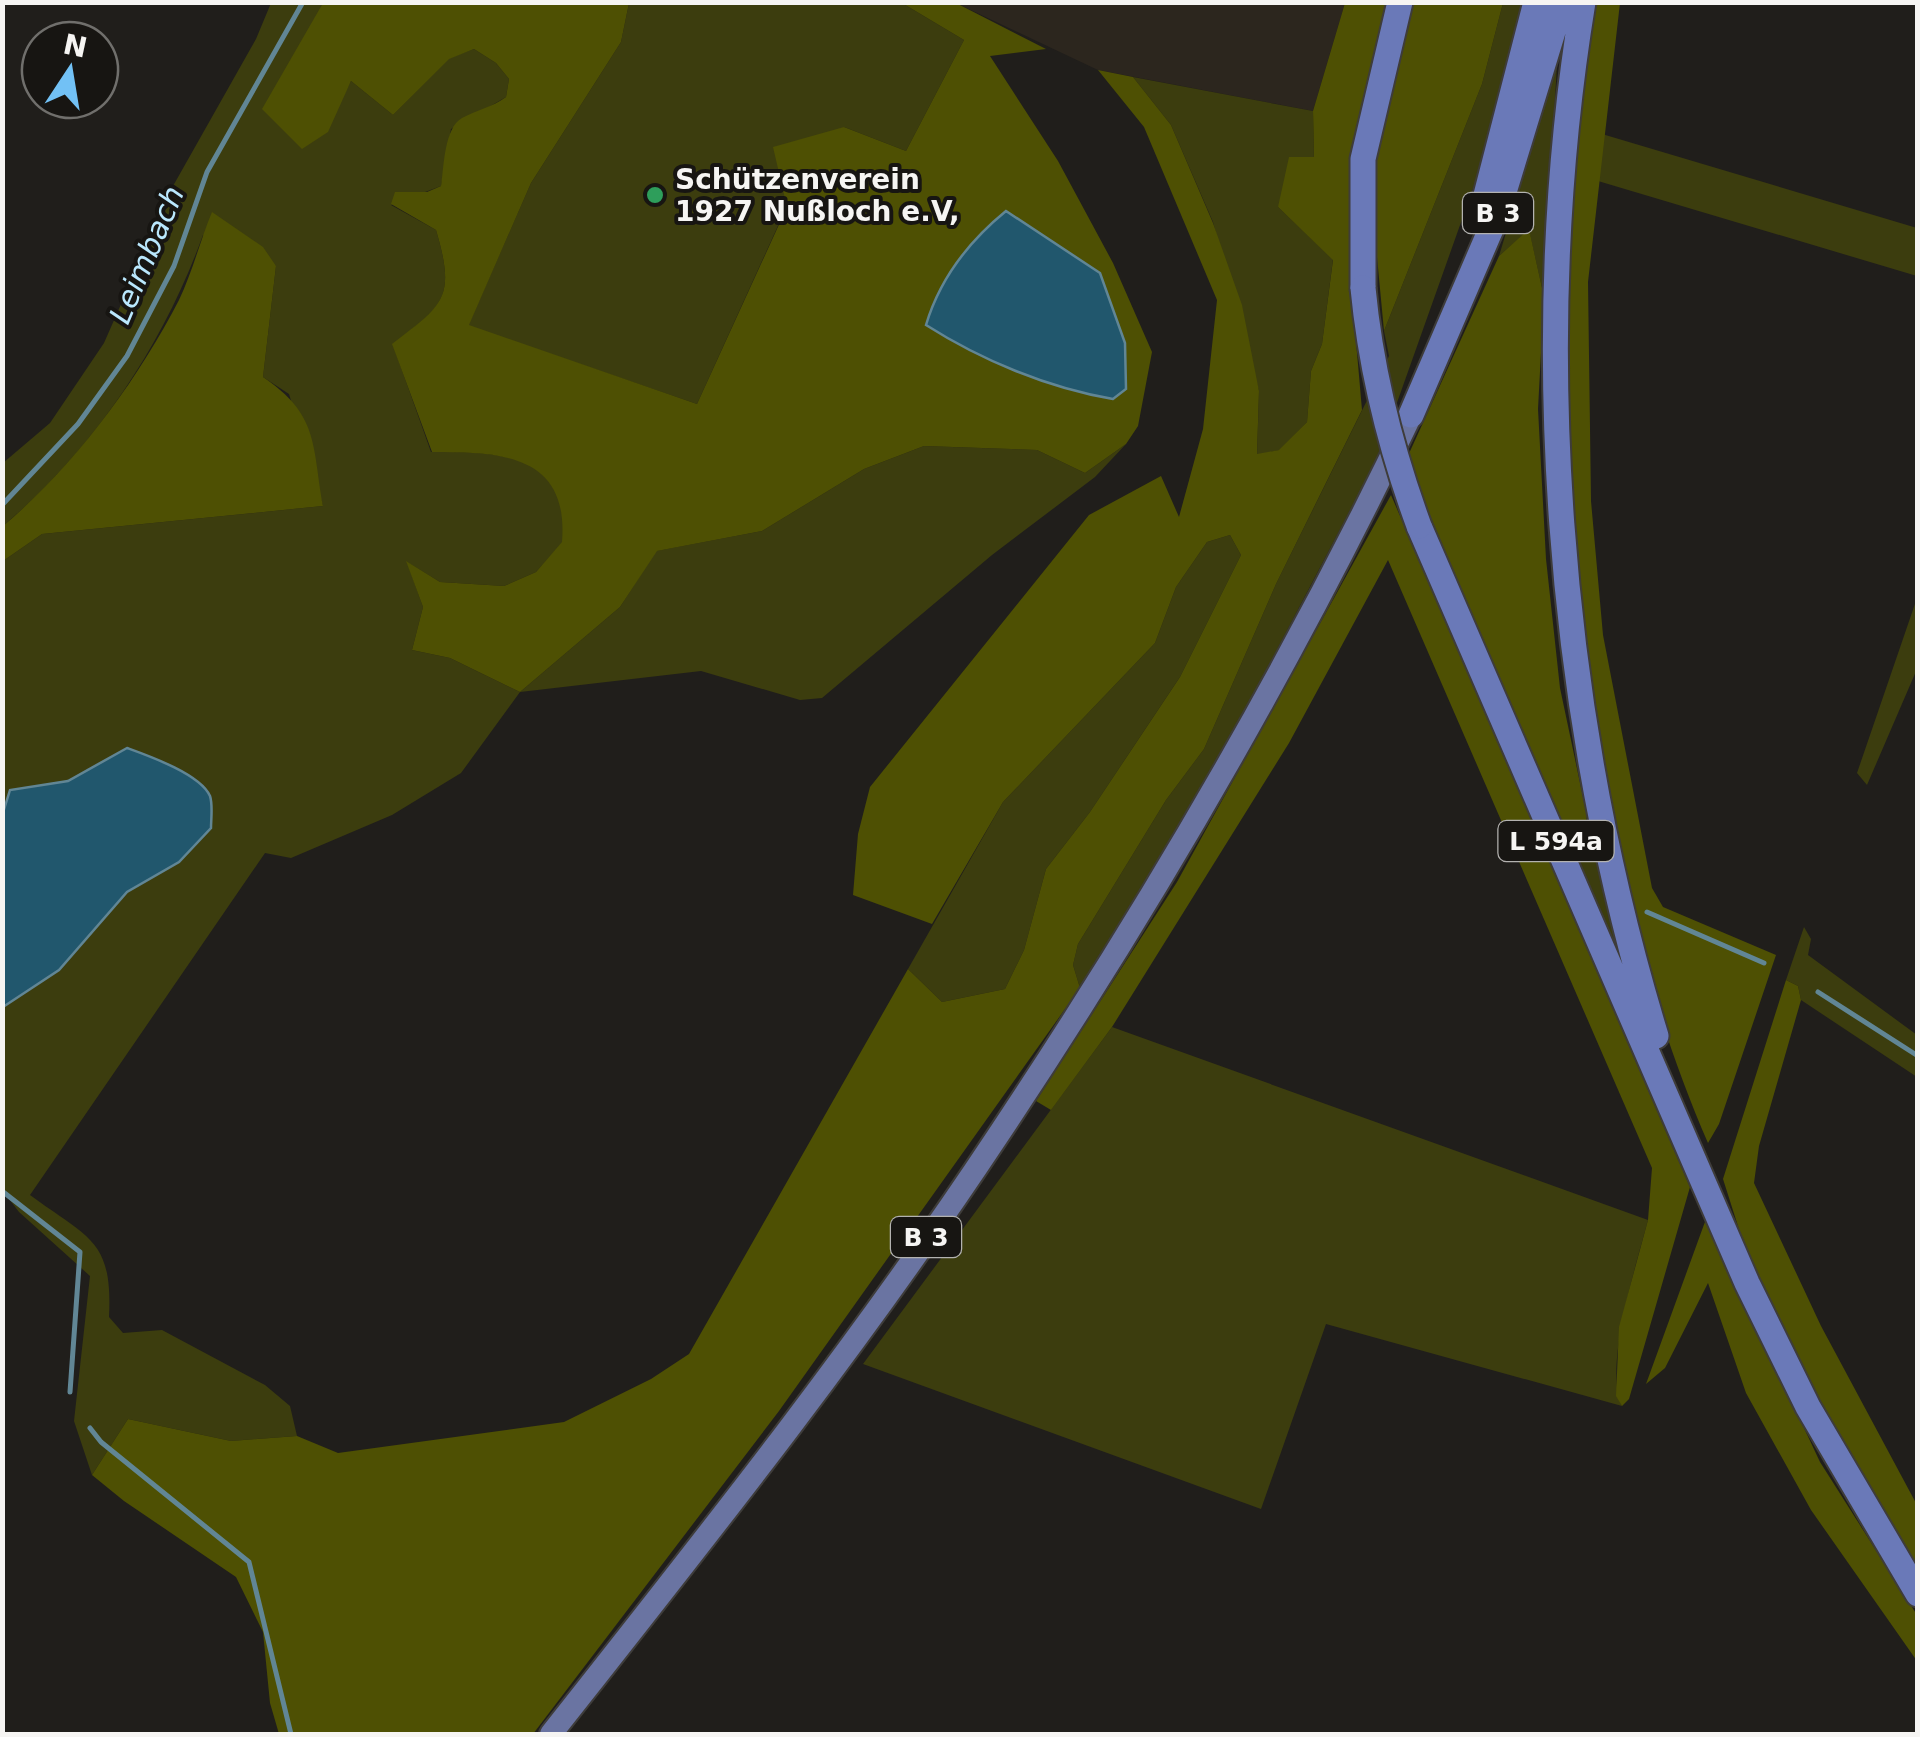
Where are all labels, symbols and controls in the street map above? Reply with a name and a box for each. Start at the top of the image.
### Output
north arrow [20,20,120,120]
text: N [60,27,90,65]
place label: Schützenverein 1927 Nußloch e.V, [675,163,960,228]
water label: Leimbach [102,181,191,329]
marker: Schützenverein 1927 Nußloch e.V, [644,184,666,206]
road number: B 3 [1463,193,1533,233]
road number: L 594a [1498,821,1614,861]
road number: B 3 [891,1217,961,1257]

